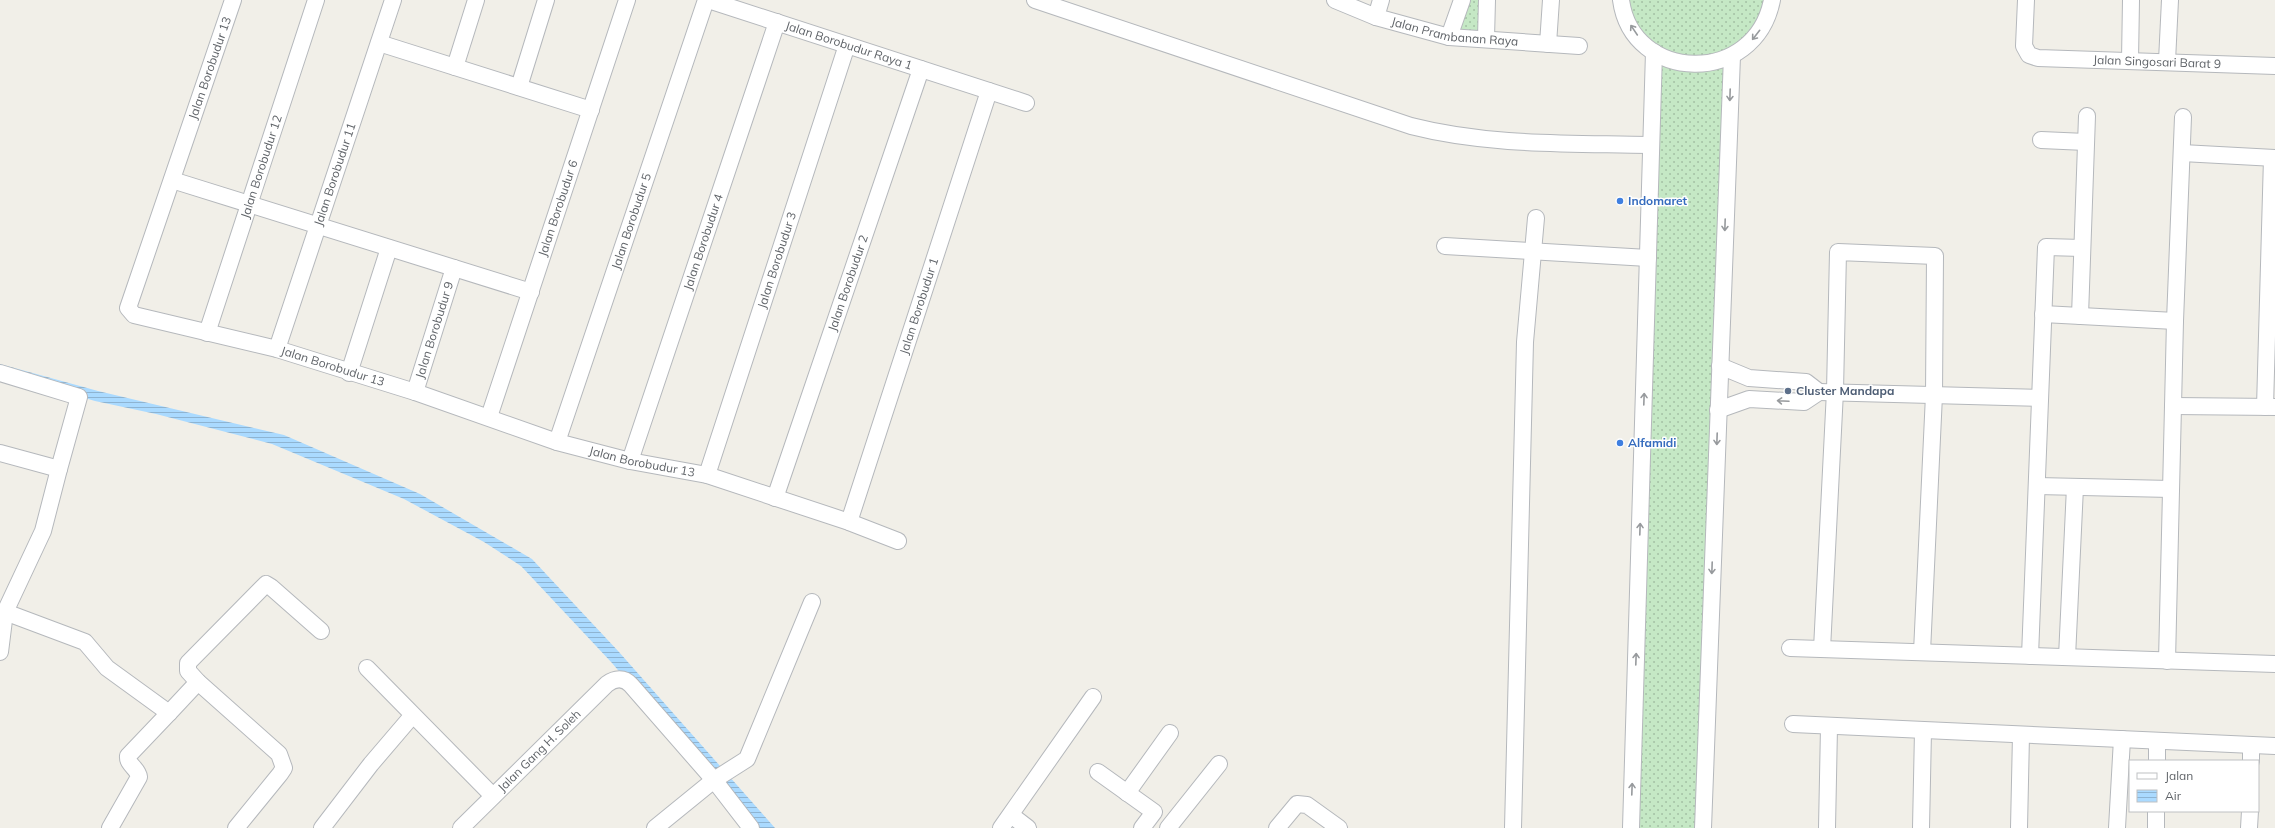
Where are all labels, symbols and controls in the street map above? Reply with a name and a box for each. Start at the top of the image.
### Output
street label: Jalan Borobudur 13 [185,14,234,121]
street label: Jalan Prambanan Raya [1390,14,1519,49]
street label: Jalan Borobudur Raya 1 [784,18,914,73]
one-way arrow [1630,25,1638,36]
one-way arrow [1752,29,1761,40]
street label: Jalan Singosari Barat 9 [2093,52,2221,71]
one-way arrow [1727,88,1734,101]
street label: Jalan Borobudur 12 [237,113,285,220]
street label: Jalan Borobudur 11 [310,121,359,228]
street label: Jalan Borobudur 6 [535,158,581,258]
street label: Jalan Borobudur 5 [608,171,654,271]
street label: Jalan Borobudur 4 [680,192,726,292]
place label: Indomaret [1628,193,1688,208]
marker: Indomaret [1615,196,1625,206]
street label: Jalan Borobudur 3 [754,210,799,310]
one-way arrow [1722,218,1729,231]
street label: Jalan Borobudur 2 [824,233,871,333]
street label: Jalan Borobudur 1 [896,256,941,356]
street label: Jalan Borobudur 9 [412,280,456,380]
street label: Jalan Borobudur 13 [279,343,387,389]
place label: Cluster Mandapa [1796,383,1894,398]
marker: Cluster Mandapa [1783,386,1793,396]
one-way arrow [1640,393,1648,406]
one-way arrow [1777,397,1790,405]
one-way arrow [1713,432,1721,445]
place label: Alfamidi [1628,435,1676,450]
marker: Alfamidi [1615,438,1625,448]
street label: Jalan Borobudur 13 [588,443,696,480]
one-way arrow [1636,523,1644,536]
one-way arrow [1709,562,1716,575]
one-way arrow [1632,653,1640,666]
street label: Jalan Gang H. Soleh [494,706,584,795]
legend [2129,760,2259,812]
text: Jalan [2165,768,2193,783]
one-way arrow [1629,783,1636,796]
text: Air [2165,788,2182,803]

